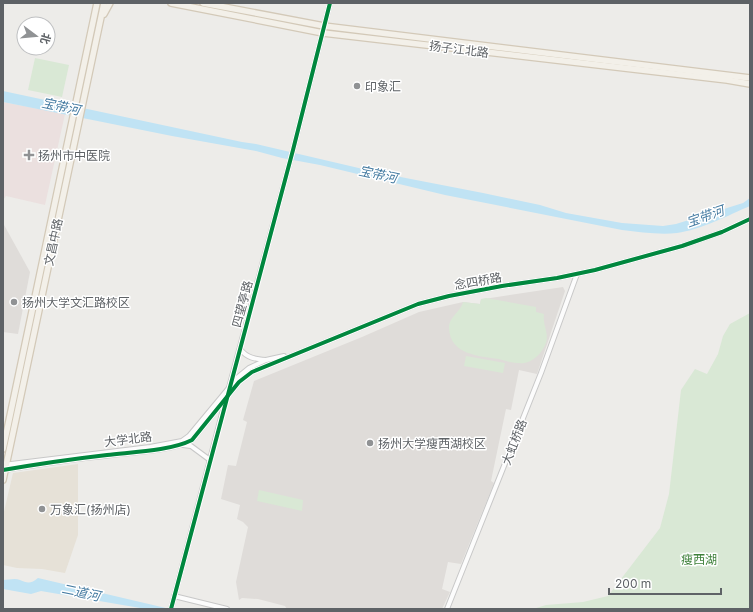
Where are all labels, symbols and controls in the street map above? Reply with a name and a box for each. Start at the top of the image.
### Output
north arrow [16,16,56,56]
text: 北 [37,32,54,46]
street label: 扬子江北路 [428,38,490,60]
place label: 印象汇 [365,79,401,94]
marker: 印象汇 [352,81,362,91]
water label: 宝带河 [40,94,85,119]
place label: 扬州市中医院 [38,148,110,163]
marker: 扬州市中医院 [23,149,35,161]
water label: 宝带河 [357,162,402,187]
water label: 宝带河 [684,201,729,230]
street label: 文昌中路 [41,217,65,267]
street label: 念四桥路 [453,269,503,293]
street label: 四望亭路 [229,279,255,329]
place label: 扬州大学文汇路校区 [22,295,130,310]
marker: 扬州大学文汇路校区 [9,297,19,307]
street label: 大虹桥路 [498,417,530,467]
street label: 大学北路 [103,429,153,449]
place label: 扬州大学瘦西湖校区 [378,436,486,451]
marker: 扬州大学瘦西湖校区 [365,438,375,448]
place label: 万象汇(扬州店) [50,502,131,517]
marker: 万象汇(扬州店) [37,504,47,514]
park label: 瘦西湖 [681,552,717,567]
scale bar [609,570,721,596]
text: 200 m [615,576,651,591]
water label: 二道河 [60,580,105,605]

